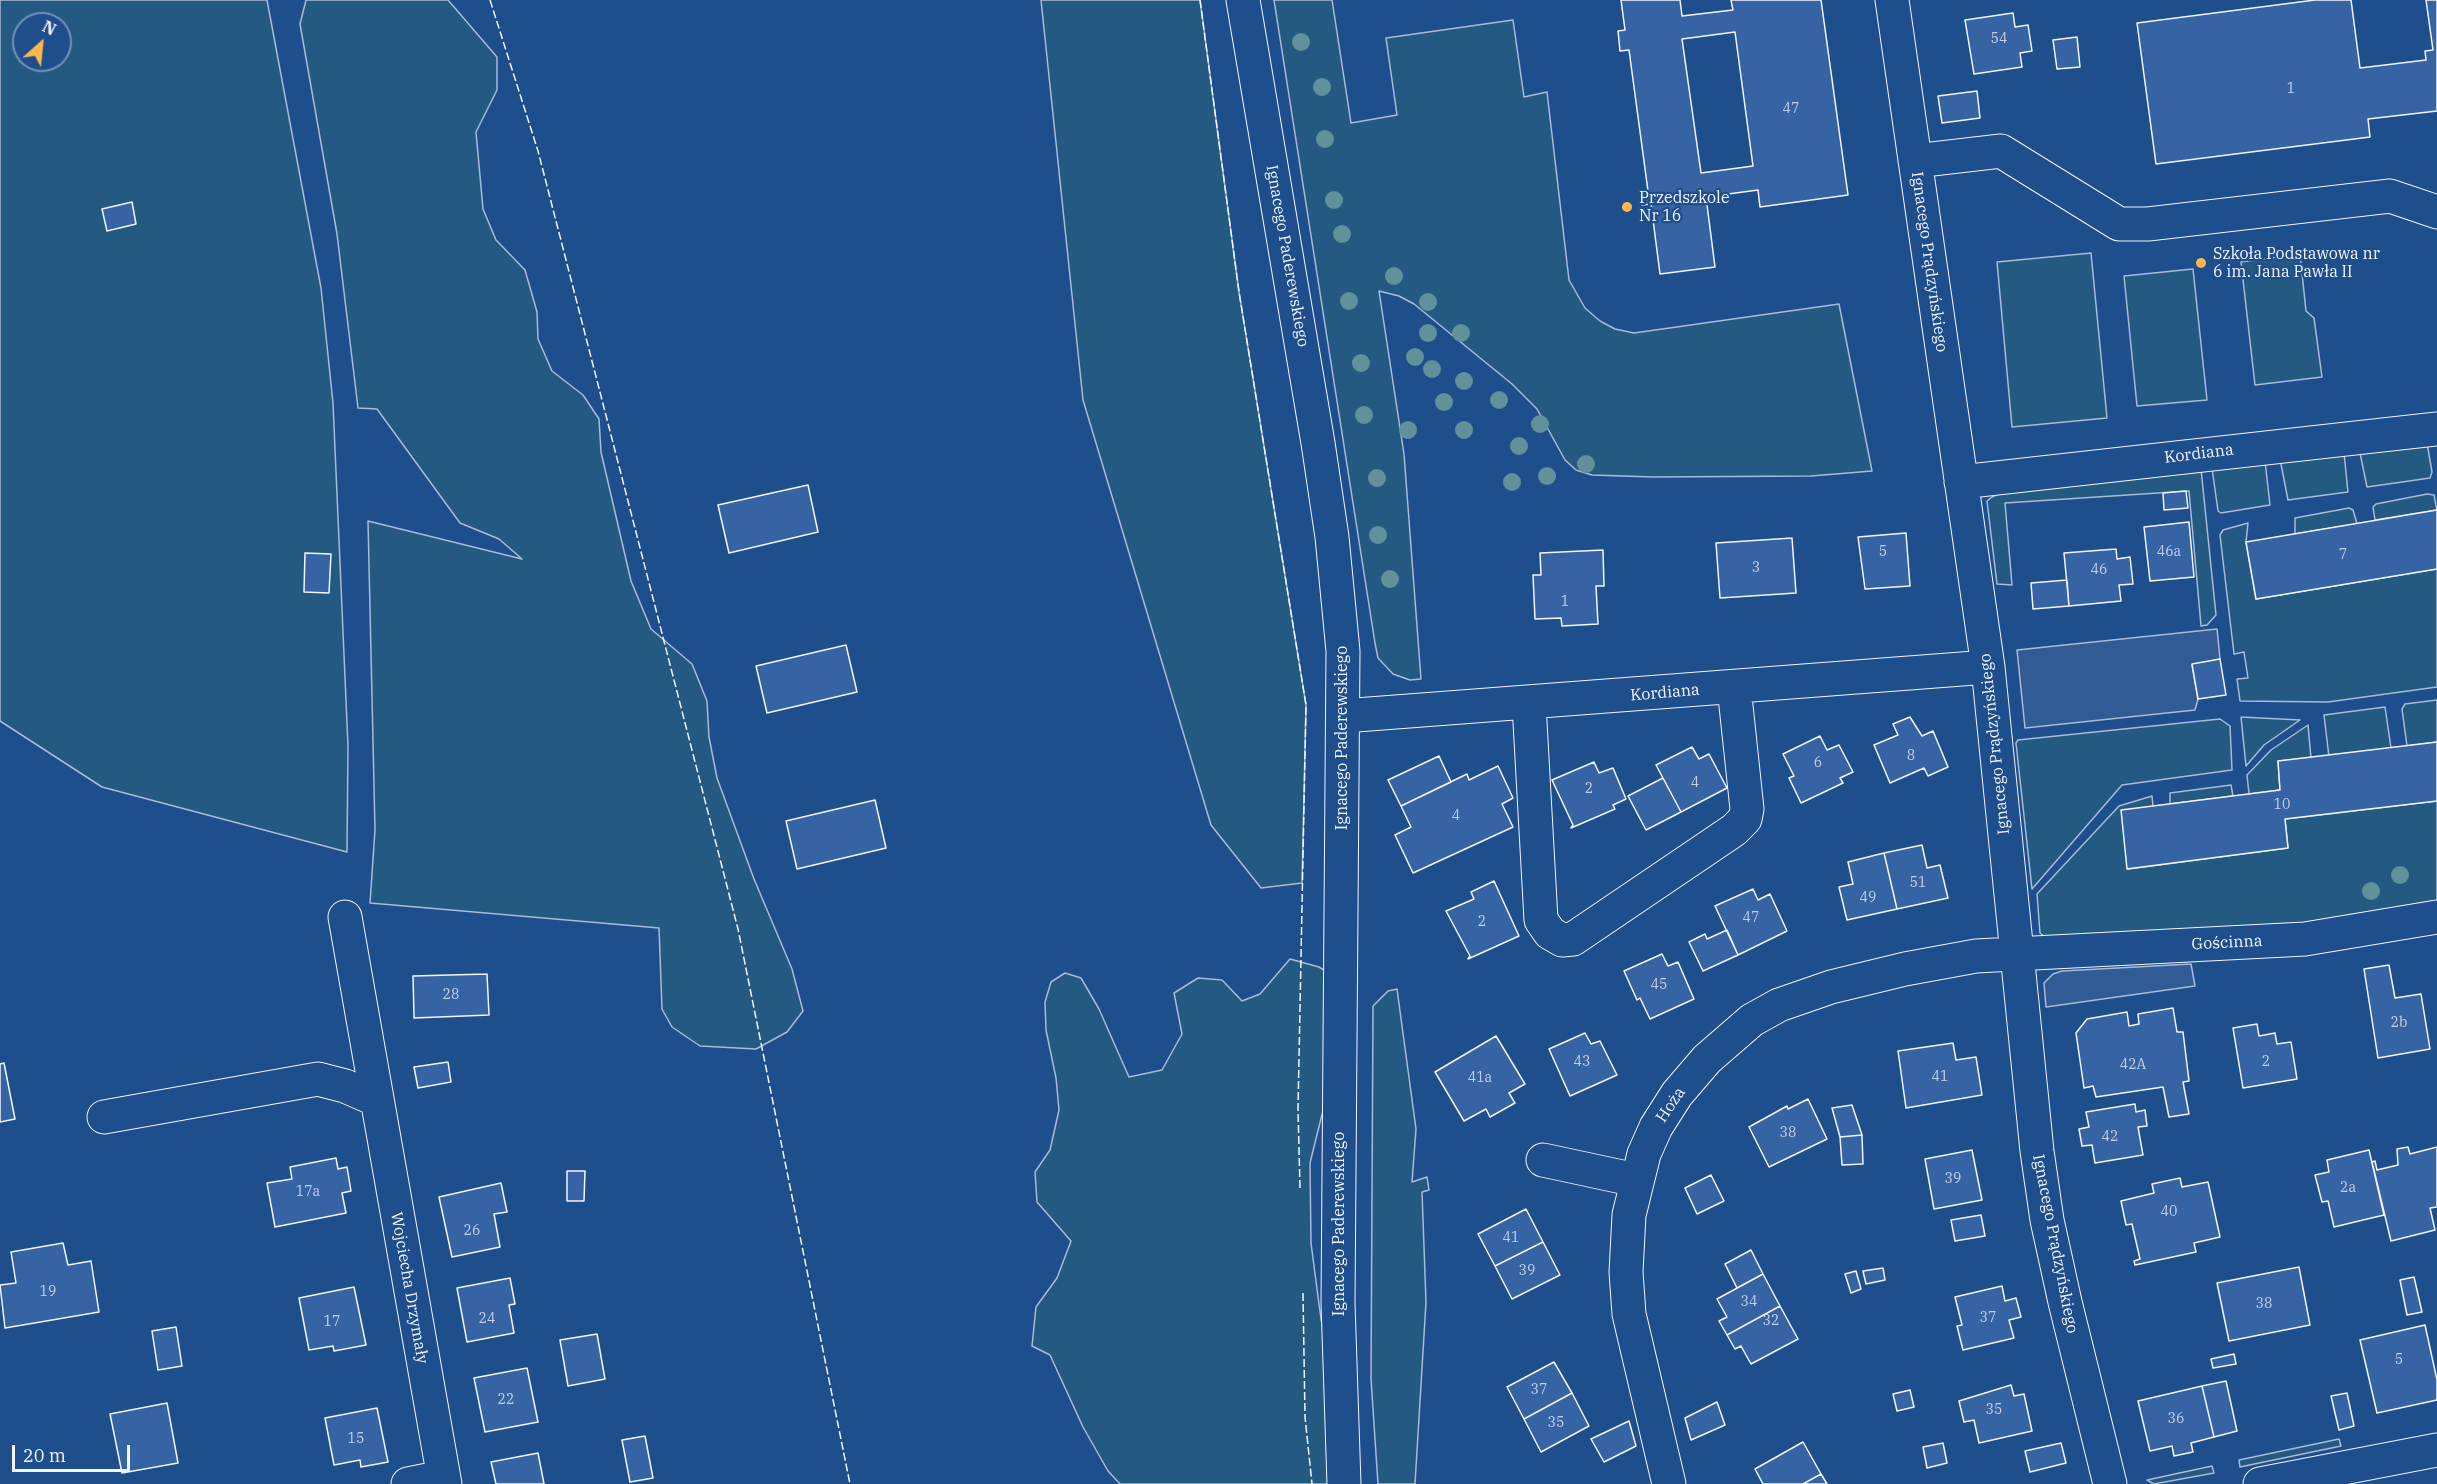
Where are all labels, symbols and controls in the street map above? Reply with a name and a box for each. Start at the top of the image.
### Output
north arrow [12,12,72,72]
text: N [39,16,59,40]
house number: 54 [1991,31,2007,47]
house number: 1 [2287,81,2295,97]
house number: 47 [1783,101,1799,117]
street label: Ignacego Paderewskiego [1262,163,1312,349]
street label: Ignacego Prądzyńskiego [1907,171,1951,353]
place label: Przedszkole Nr 16 [1639,188,1729,226]
marker: Przedszkole Nr 16 [1620,200,1634,214]
place label: Szkoła Podstawowa nr 6 im. Jana Pawła II [2213,244,2380,282]
marker: Szkoła Podstawowa nr 6 im. Jana Pawła II [2194,256,2208,270]
street label: Kordiana [2163,440,2235,468]
house number: 5 [1879,544,1887,560]
house number: 46a [2157,544,2181,560]
house number: 7 [2339,547,2347,563]
house number: 3 [1752,560,1760,576]
house number: 46 [2091,562,2107,578]
house number: 1 [1561,594,1569,610]
street label: Ignacego Paderewskiego [1332,646,1352,830]
street label: Ignacego Prądzyńskiego [1976,653,2014,835]
street label: Kordiana [1630,680,1700,706]
house number: 8 [1907,748,1915,764]
house number: 6 [1814,755,1822,771]
house number: 4 [1691,775,1699,791]
house number: 2 [1585,781,1593,797]
house number: 10 [2274,797,2290,813]
house number: 4 [1452,808,1460,824]
house number: 51 [1910,875,1926,891]
house number: 49 [1860,890,1876,906]
house number: 47 [1743,910,1759,926]
house number: 2 [1478,914,1486,930]
street label: Gościnna [2191,932,2263,954]
house number: 45 [1651,977,1667,993]
house number: 28 [443,987,459,1003]
house number: 2b [2391,1015,2407,1031]
house number: 43 [1574,1054,1590,1070]
house number: 2 [2262,1054,2270,1070]
house number: 42A [2120,1057,2146,1073]
house number: 41 [1932,1069,1948,1085]
house number: 41a [1468,1070,1492,1086]
street label: Hoża [1652,1084,1690,1126]
house number: 38 [1780,1125,1796,1141]
house number: 42 [2102,1129,2118,1145]
street label: Ignacego Paderewskiego [1329,1132,1349,1316]
street label: Ignacego Prądzyńskiego [2028,1153,2082,1335]
house number: 39 [1945,1171,1961,1187]
house number: 2a [2340,1180,2356,1196]
house number: 17a [296,1184,320,1200]
house number: 40 [2161,1204,2177,1220]
street label: Wojciecha Drzymały [386,1211,432,1365]
house number: 26 [464,1223,480,1239]
house number: 41 [1503,1230,1519,1246]
house number: 39 [1519,1263,1535,1279]
house number: 19 [40,1284,56,1300]
house number: 34 [1741,1294,1757,1310]
house number: 38 [2256,1296,2272,1312]
house number: 37 [1980,1310,1996,1326]
house number: 24 [479,1311,495,1327]
house number: 32 [1763,1313,1779,1329]
house number: 17 [324,1314,340,1330]
house number: 5 [2395,1352,2403,1368]
house number: 37 [1531,1382,1547,1398]
house number: 22 [498,1392,514,1408]
house number: 35 [1986,1402,2002,1418]
house number: 36 [2168,1411,2184,1427]
house number: 35 [1548,1415,1564,1431]
house number: 15 [348,1431,364,1447]
scale bar [15,1433,134,1471]
text: 20 m [23,1444,66,1467]

